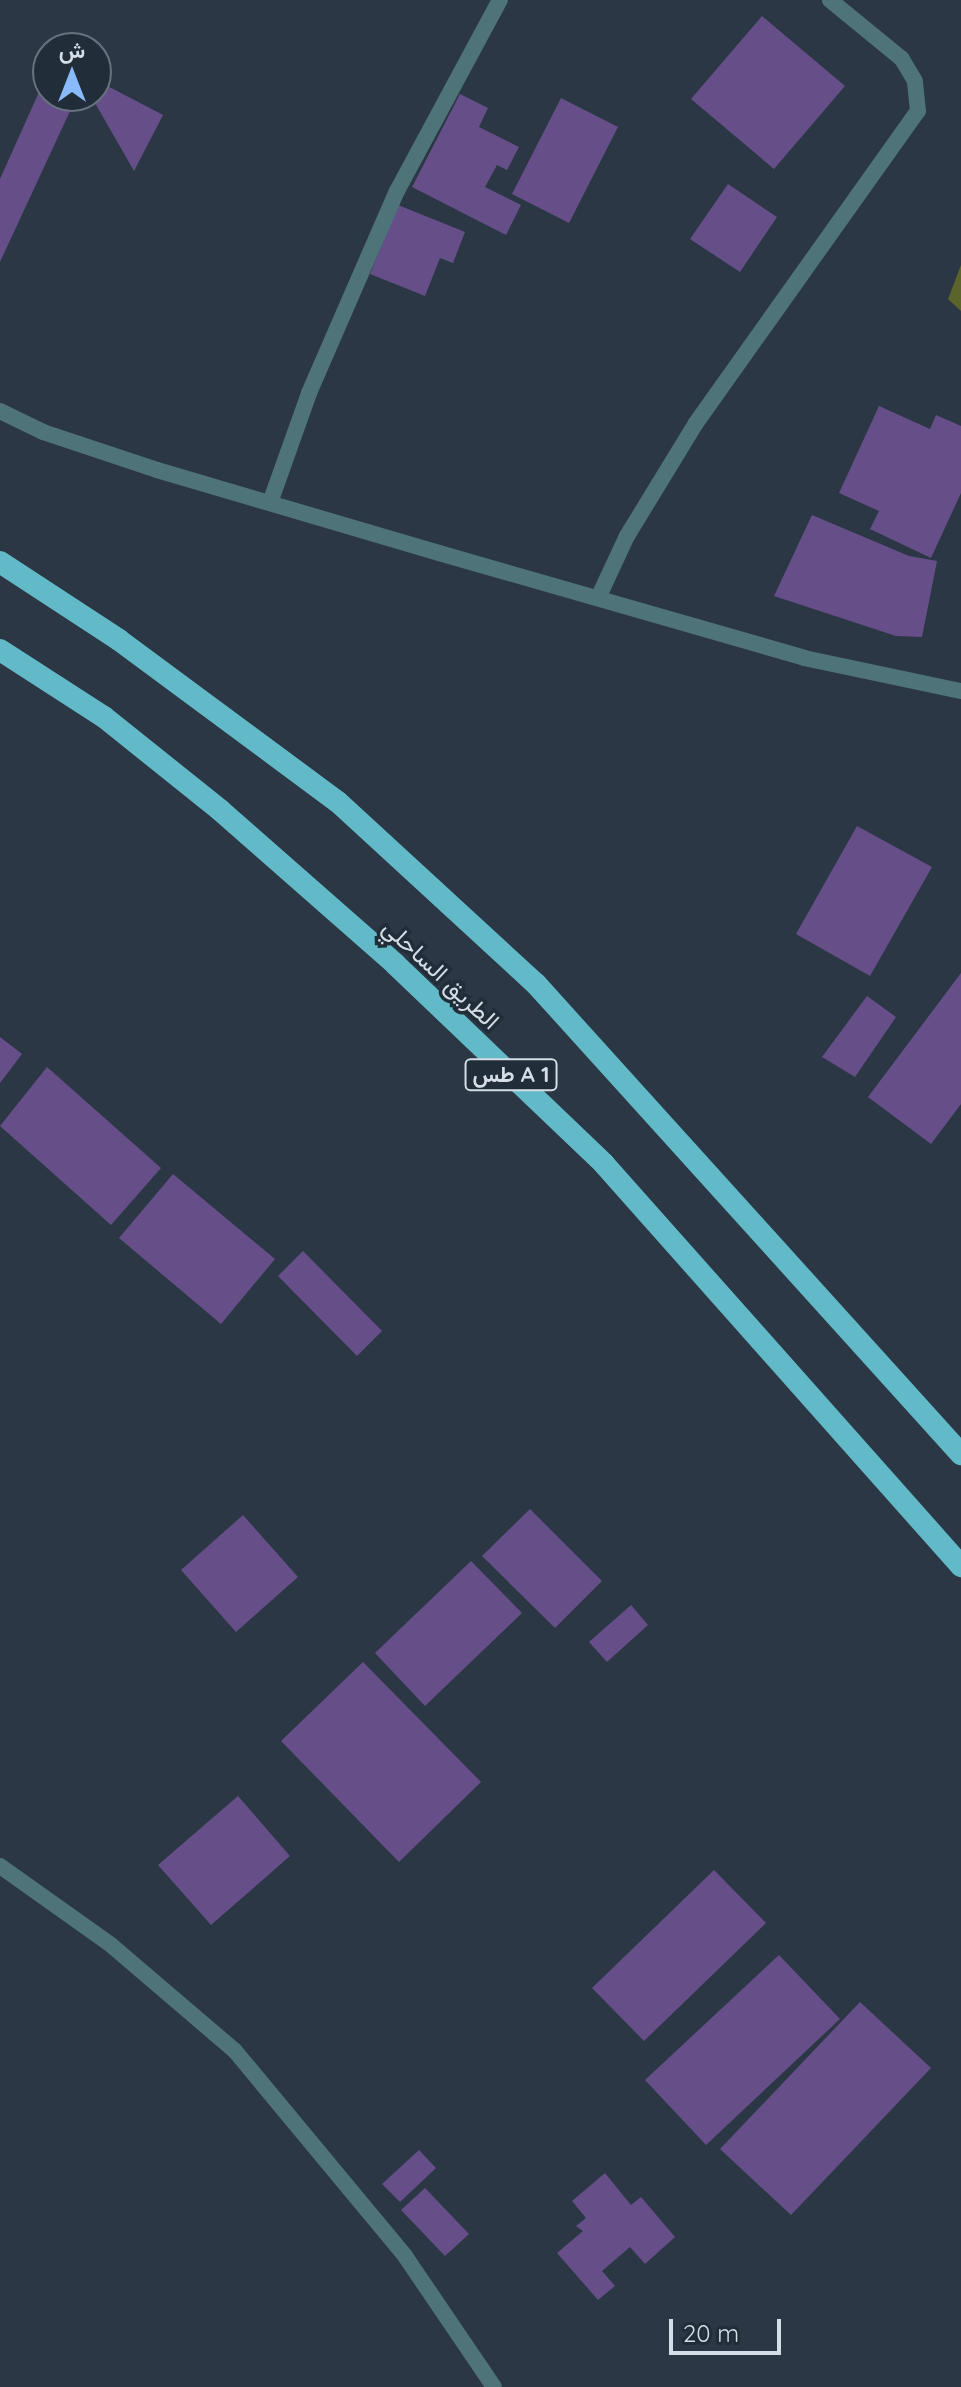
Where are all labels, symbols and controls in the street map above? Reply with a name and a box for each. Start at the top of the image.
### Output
north arrow [32,32,112,112]
text: ش [59,36,85,64]
street label: الطريق الساحلي [377,913,505,1035]
road number: طس A 1 [463,1057,559,1093]
scale bar [673,2303,785,2353]
text: 20 m [683,2318,739,2348]

